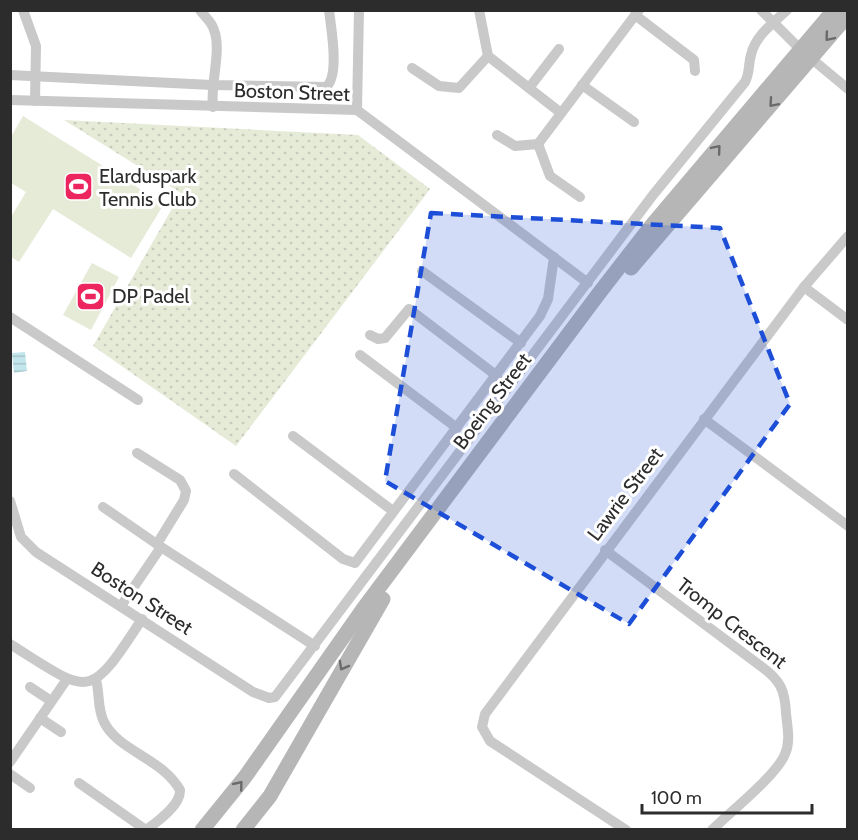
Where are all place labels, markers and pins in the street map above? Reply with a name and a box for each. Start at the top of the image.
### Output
place label: Elarduspark Tennis Club [99,164,196,211]
sports icon: Elarduspark Tennis Club [62,171,94,203]
sports icon: DP Padel [75,280,107,312]
place label: DP Padel [112,284,190,308]

